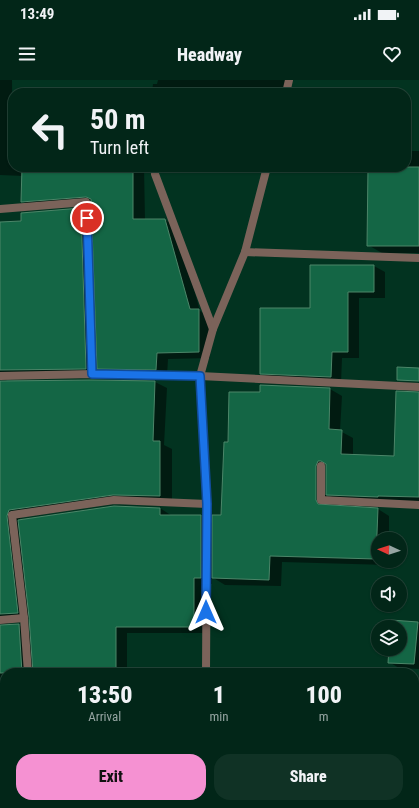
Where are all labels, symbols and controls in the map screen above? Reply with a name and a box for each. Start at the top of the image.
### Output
text: 13:49 [20,5,54,23]
icon: menu [16,43,38,65]
icon: heart [381,43,403,65]
text: Headway [177,44,242,65]
text: 50 m [90,103,146,136]
icon: left [24,104,76,156]
text: Turn left [90,137,149,158]
pin [70,201,104,235]
icon: arrive [76,207,98,229]
north arrow [371,532,407,568]
map controls [371,532,407,656]
button: sound [371,576,407,612]
position arrow [185,591,227,633]
button: layers [371,620,407,656]
text: 13:50 [77,681,133,709]
text: 1 [213,681,225,709]
text: 100 [305,681,342,709]
text: Arrival [88,709,121,724]
text: min [209,709,229,724]
text: m [319,709,329,724]
button: Exit [16,754,206,800]
button: Share [214,754,403,800]

